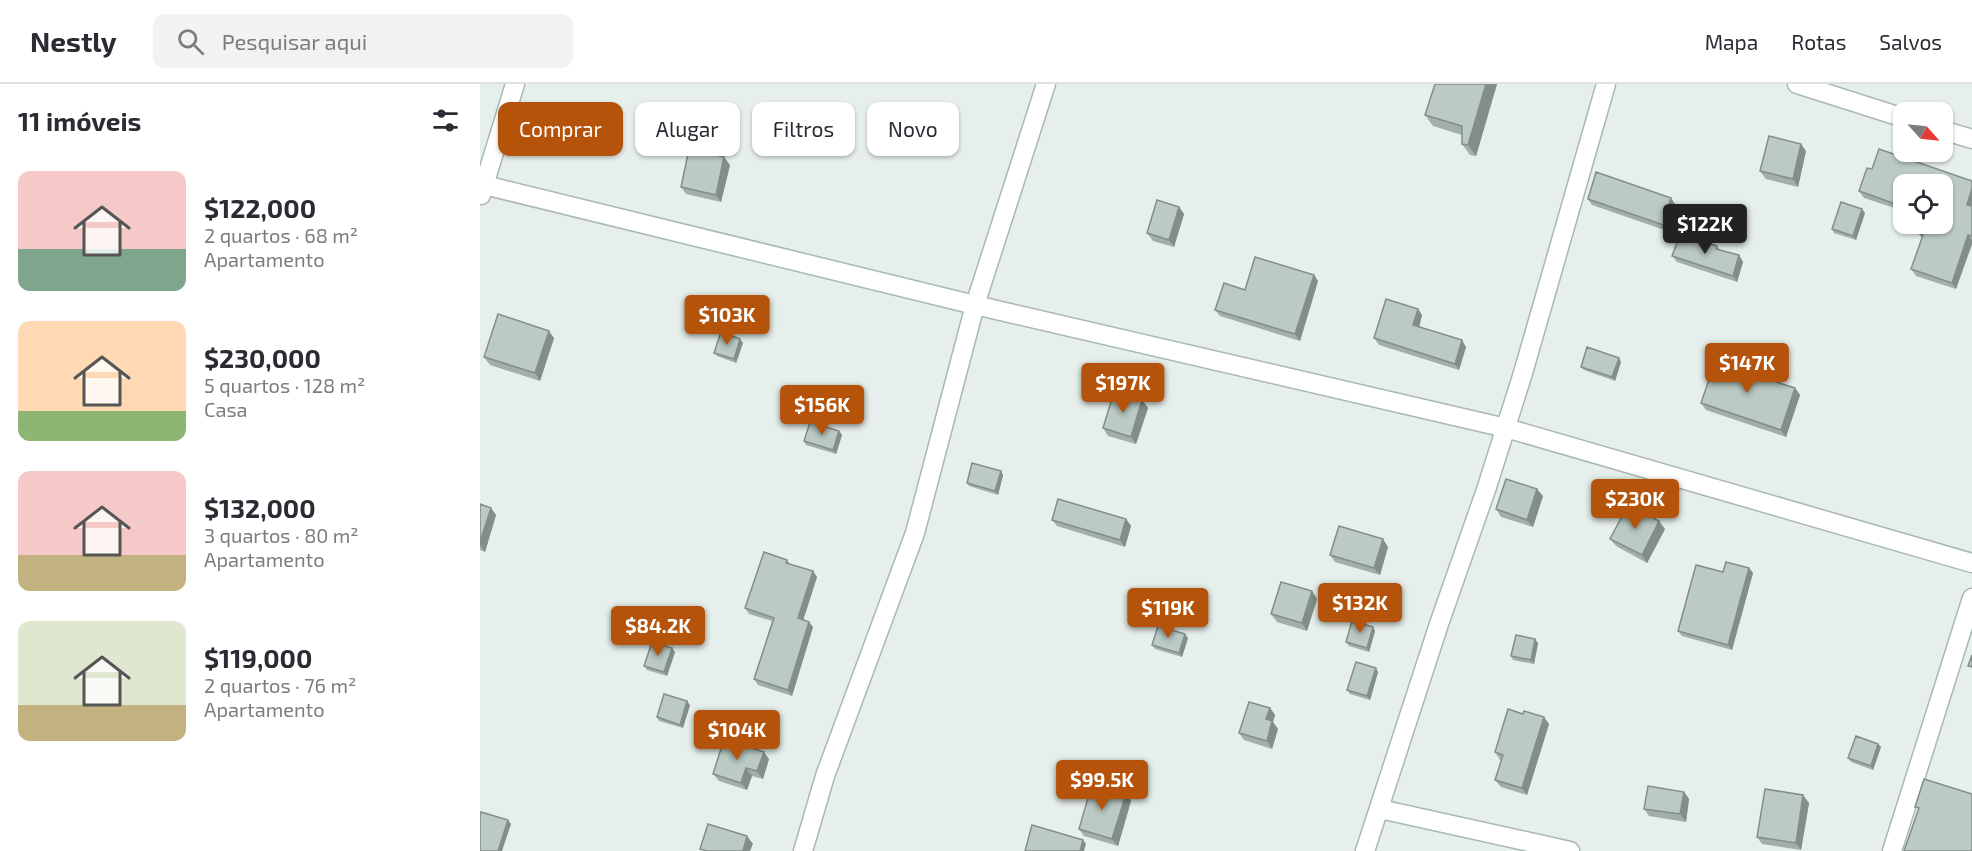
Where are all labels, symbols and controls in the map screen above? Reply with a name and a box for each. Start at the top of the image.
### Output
search box [153,14,573,68]
text: Nestly [30,24,117,58]
icon: search [174,25,207,58]
text: Pesquisar aqui [222,28,367,54]
text: Mapa [1705,29,1758,54]
text: Rotas [1791,29,1846,54]
text: Salvos [1879,29,1942,54]
chip: Comprar [498,102,623,156]
chip: Alugar [635,102,740,156]
chip: Filtros [752,102,855,156]
chip: Novo [867,102,959,156]
north arrow [1893,102,1953,162]
map controls [1893,102,1953,234]
icon: filters [429,104,462,137]
text: 11 imóveis [18,105,141,136]
button: locate [1893,174,1953,234]
text: $122,000 [204,192,316,223]
icon: home [66,195,138,267]
pin: $122K [1663,204,1747,255]
text: $122K [1677,211,1733,235]
text: 2 quartos · 68 m² [204,223,358,247]
text: Apartamento [204,247,325,271]
pin: $103K [685,295,769,346]
text: $103K [699,302,755,326]
text: $230,000 [204,342,321,373]
pin: $147K [1705,343,1789,394]
icon: home [66,345,138,417]
text: $147K [1719,350,1775,374]
pin: $197K [1081,363,1165,414]
text: $197K [1095,370,1151,394]
text: 5 quartos · 128 m² [204,373,365,397]
pin: $156K [780,385,864,436]
text: $156K [794,392,850,416]
text: Casa [204,397,248,421]
pin: $230K [1593,479,1677,530]
text: $230K [1605,486,1665,510]
text: $132,000 [204,492,316,523]
icon: home [66,495,138,567]
text: 3 quartos · 80 m² [204,523,359,547]
text: Apartamento [204,547,325,571]
pin: $132K [1318,583,1402,634]
pin: $119K [1126,588,1210,639]
text: $132K [1332,590,1388,614]
text: $119K [1141,595,1195,619]
pin: $84.2K [609,606,707,657]
text: $84.2K [625,613,691,637]
text: $119,000 [204,642,312,673]
icon: home [66,645,138,717]
text: 2 quartos · 76 m² [204,673,356,697]
text: Apartamento [204,697,325,721]
pin: $104K [695,710,779,761]
text: $104K [708,717,766,741]
pin: $99.5K [1053,760,1151,811]
text: $99.5K [1070,767,1134,791]

